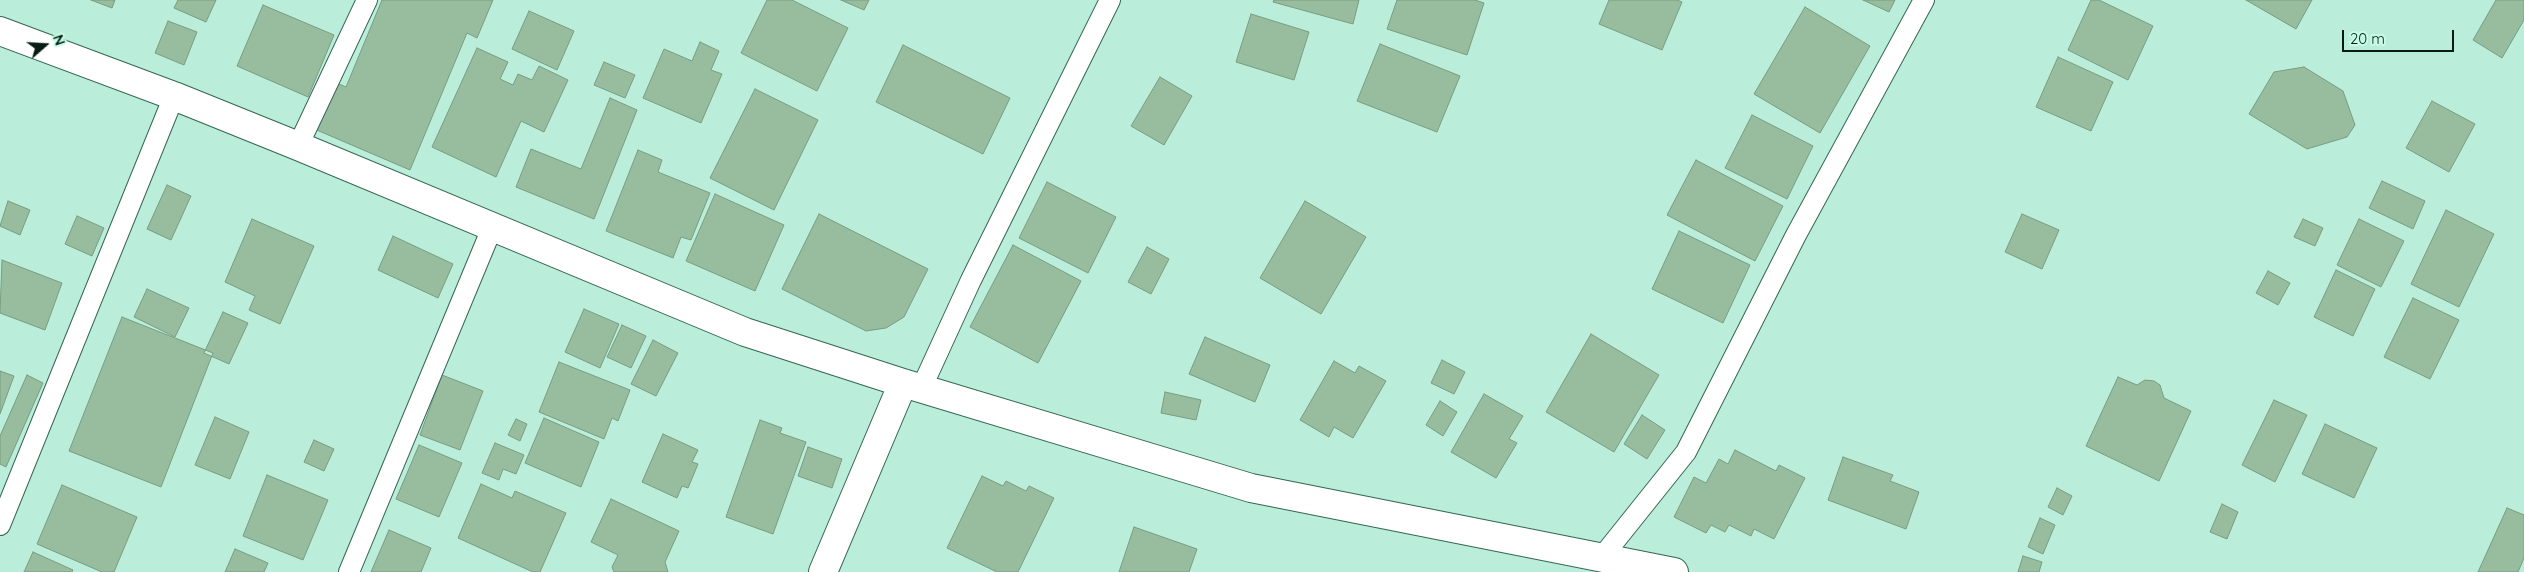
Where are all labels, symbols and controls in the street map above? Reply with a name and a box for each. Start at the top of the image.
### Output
north arrow [20,20,70,70]
scale bar [2344,20,2456,52]
text: 20 m [2350,29,2385,48]
text: N [49,32,69,48]

